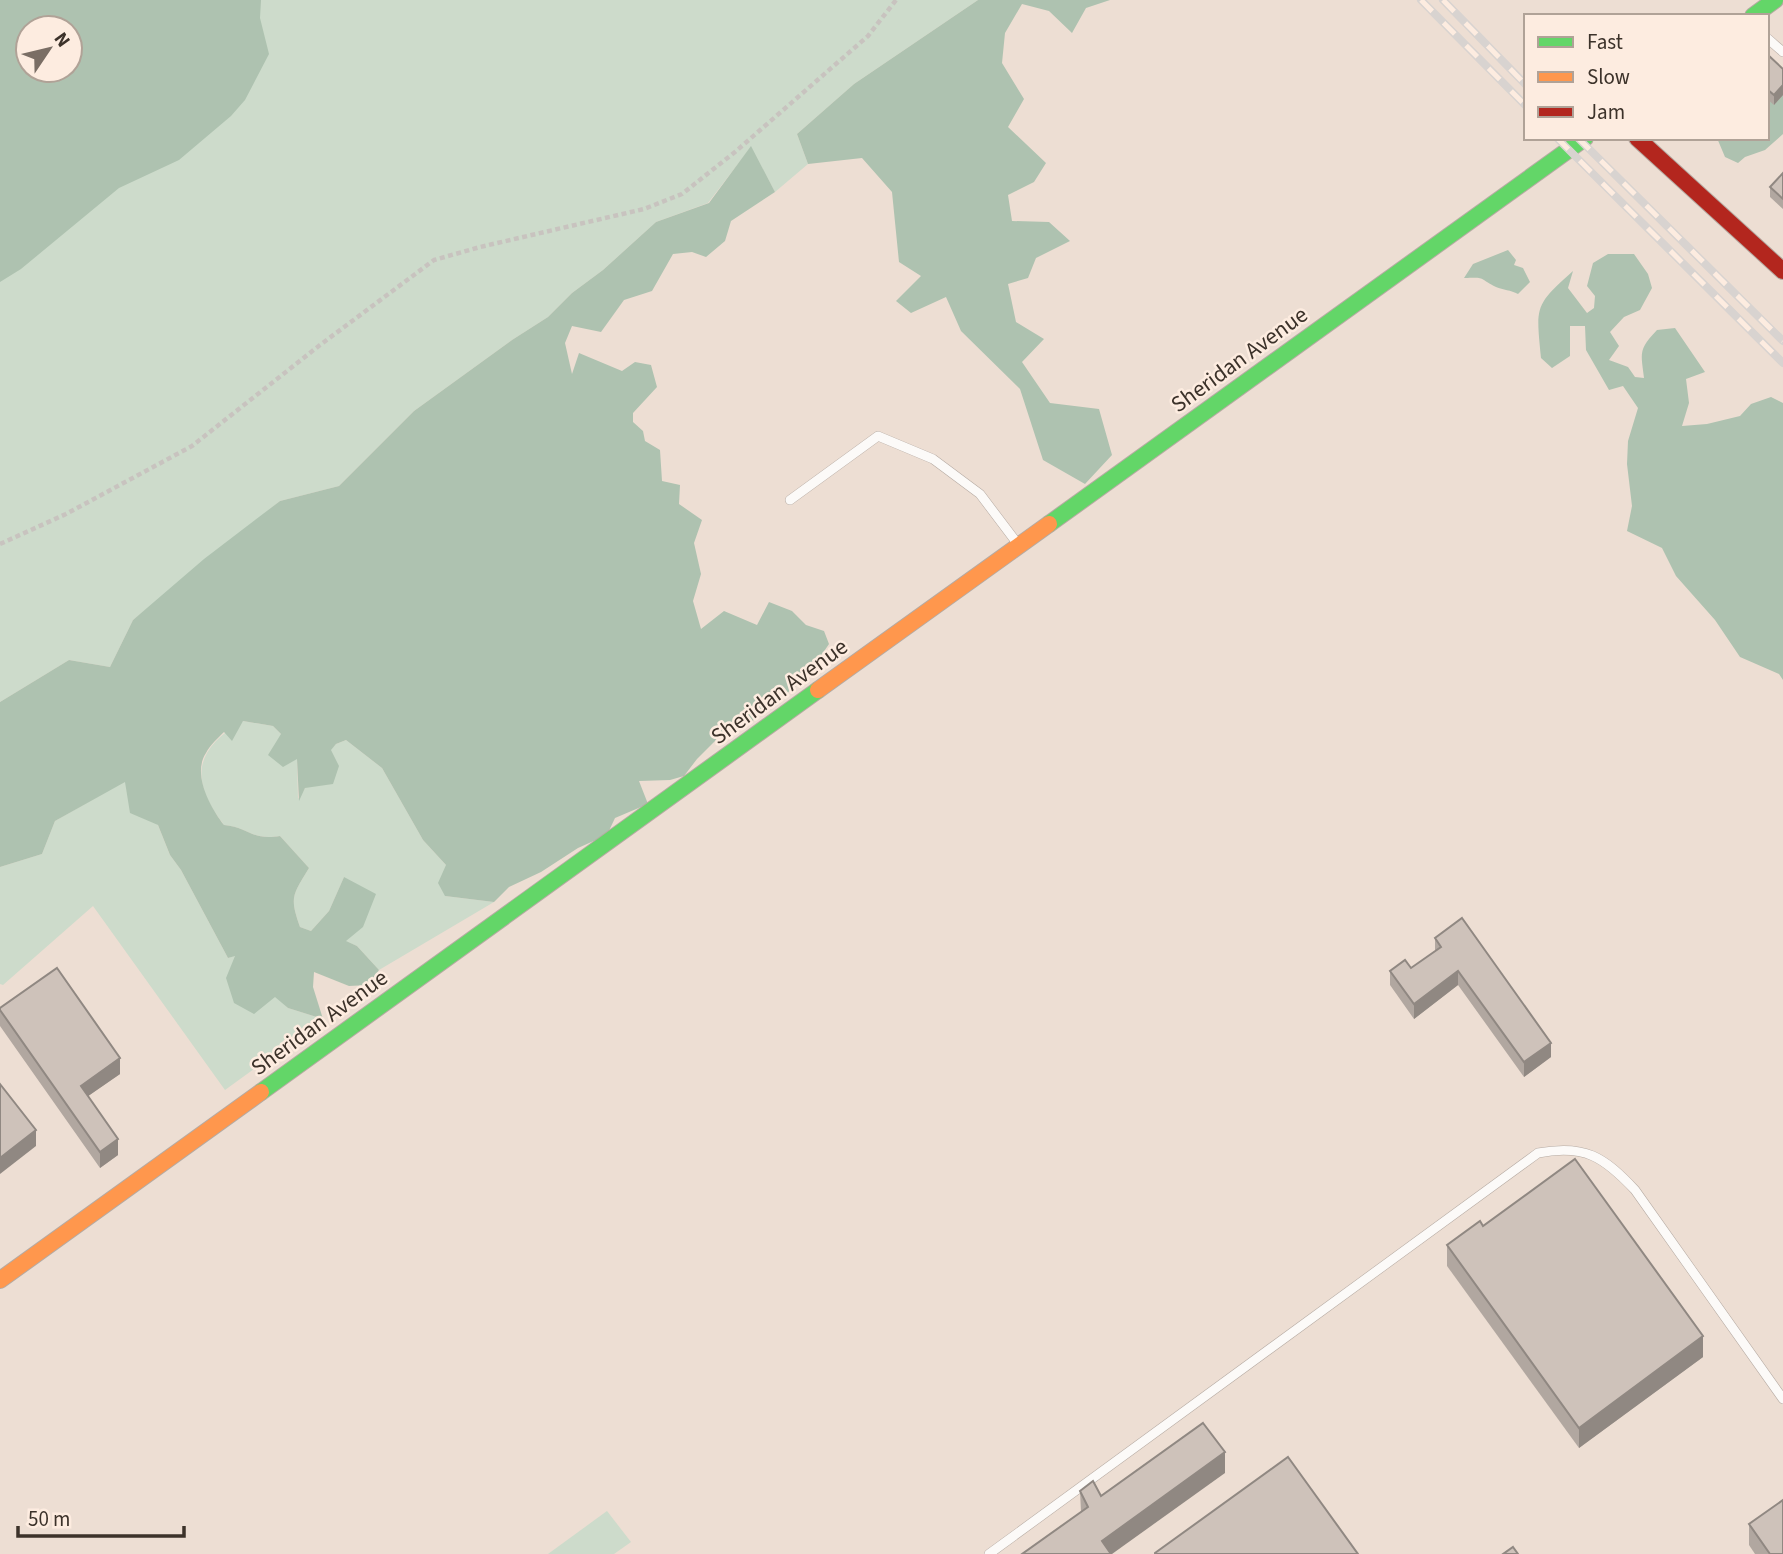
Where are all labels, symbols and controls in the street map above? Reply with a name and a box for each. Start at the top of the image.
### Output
north arrow [14,14,84,84]
legend [1524,14,1769,140]
text: N [47,27,76,53]
text: Fast [1587,27,1623,57]
text: Slow [1587,62,1630,92]
text: Jam [1587,97,1625,127]
street label: Sheridan Avenue [1164,298,1315,420]
street label: Sheridan Avenue [704,630,855,752]
street label: Sheridan Avenue [244,961,395,1083]
scale bar [18,1494,184,1538]
text: 50 m [28,1504,70,1534]

